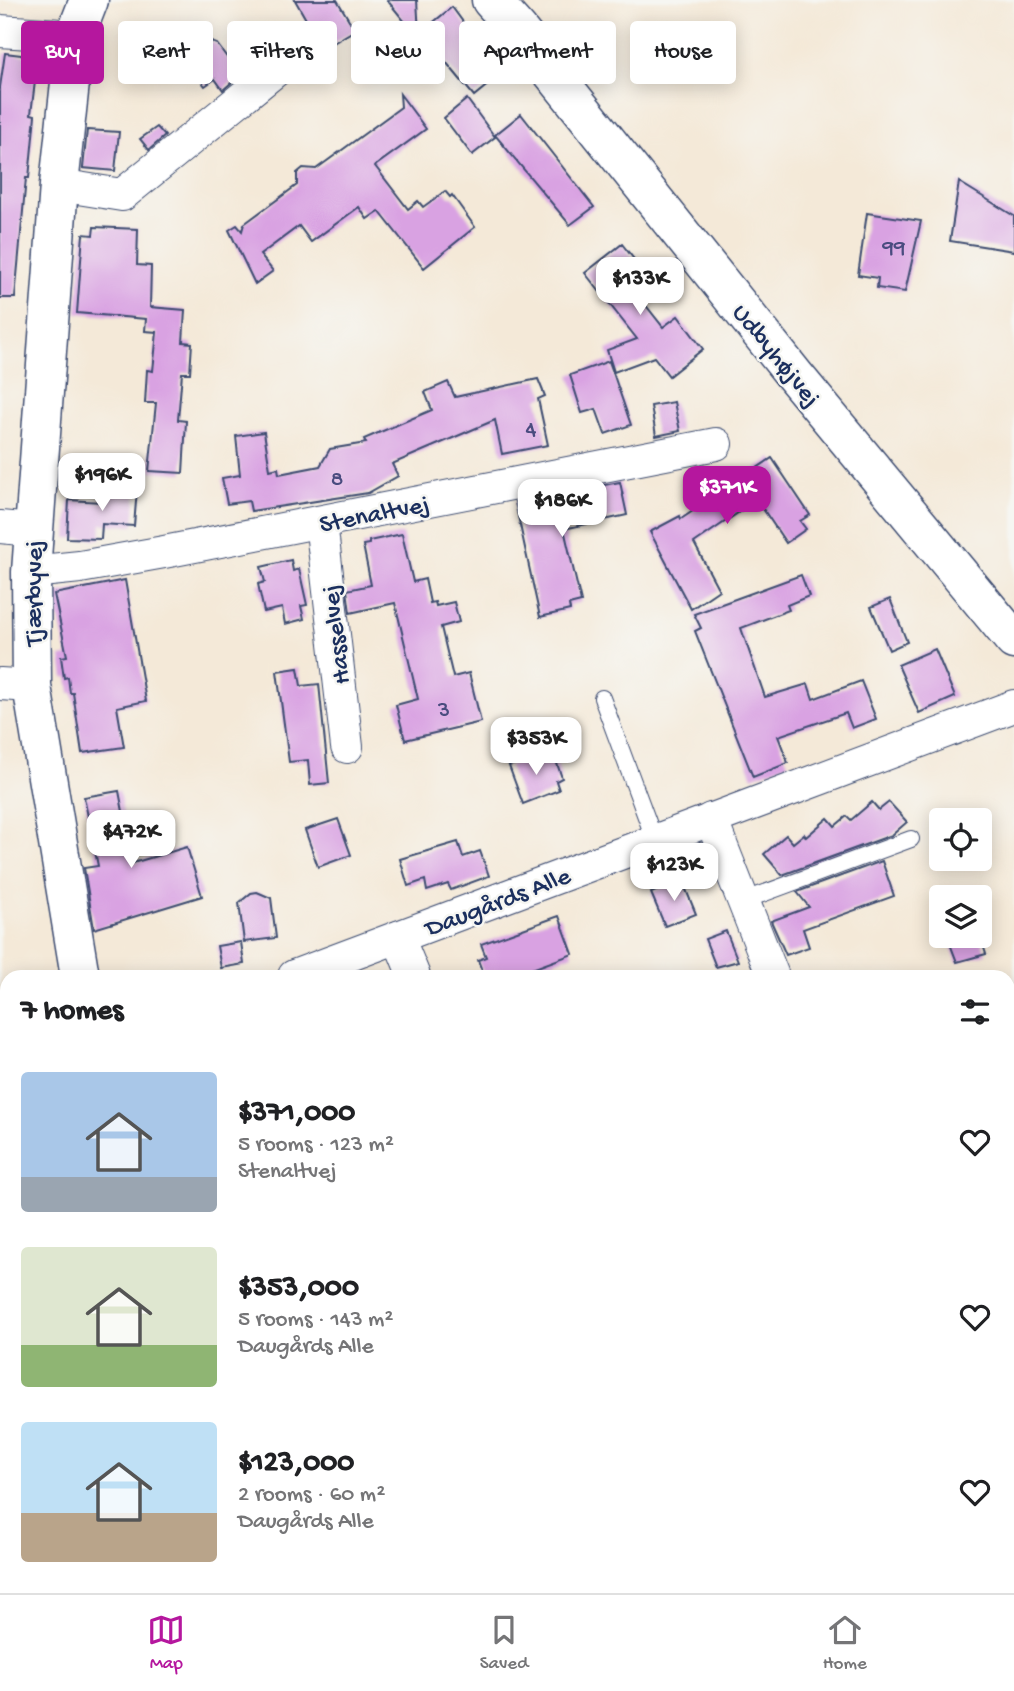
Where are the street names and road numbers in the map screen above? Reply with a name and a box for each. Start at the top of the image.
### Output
street label: Udbyhøjvej [723,299,826,415]
street label: Stenaltvej [317,491,433,542]
street label: Tjærbyvej [21,540,52,648]
street label: Hasselvej [317,583,360,686]
street label: Daugårds Alle [420,862,576,947]

